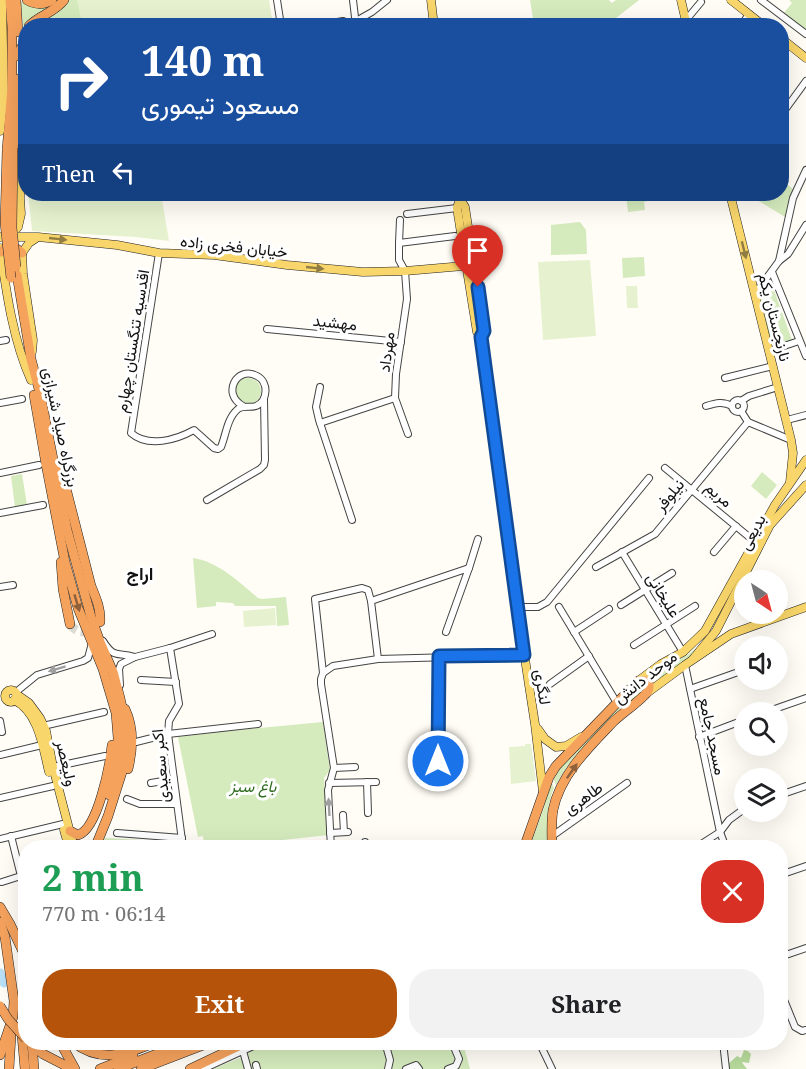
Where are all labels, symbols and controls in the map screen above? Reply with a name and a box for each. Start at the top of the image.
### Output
text: 140 m [141,31,265,88]
icon: right [42,42,120,120]
text: مسعود تیموری [141,85,299,122]
icon: left [107,156,140,189]
text: Then [42,158,95,188]
pin [452,225,503,287]
street label: خیابان فخری زاده [179,229,289,263]
one-way arrow [49,234,68,244]
icon: arrive [461,234,494,267]
one-way arrow [740,241,750,259]
one-way arrow [305,263,324,273]
street label: اقدسیه تنگستان چهارم [110,268,155,414]
street label: نارنجستان یکم [753,270,797,364]
street label: مهشید [312,309,358,335]
street label: مهرداد [373,331,399,373]
street label: بزرگراه صیاد شیرازی [38,365,84,489]
street label: نیلوفر [648,474,689,517]
street label: مریم [700,476,738,512]
street label: بدیعی [733,510,771,554]
district label: اراج [126,561,154,586]
street label: علیخانی [642,568,686,622]
north arrow [734,570,788,624]
map controls [734,570,788,822]
one-way arrow [73,594,82,612]
button: sound [734,636,788,690]
street label: موحد دانش [609,645,681,709]
one-way arrow [48,665,66,674]
street label: لنگری [529,668,557,706]
street label: مسجد جامع [693,695,732,777]
button: search [734,702,788,756]
street label: اکبر سعیدی [146,728,174,804]
position arrow [406,729,470,793]
street label: ولیعصر [51,737,83,788]
one-way arrow [566,763,578,779]
button: layers [734,768,788,822]
park label: باغ سبز [229,775,278,798]
street label: طاهری [559,776,607,820]
one-way arrow [325,798,334,817]
text: 2 min [42,853,144,902]
button: close [701,860,764,923]
text: 770 m · 06:14 [42,900,165,927]
button: Exit [42,969,397,1038]
button: Share [409,969,764,1038]

